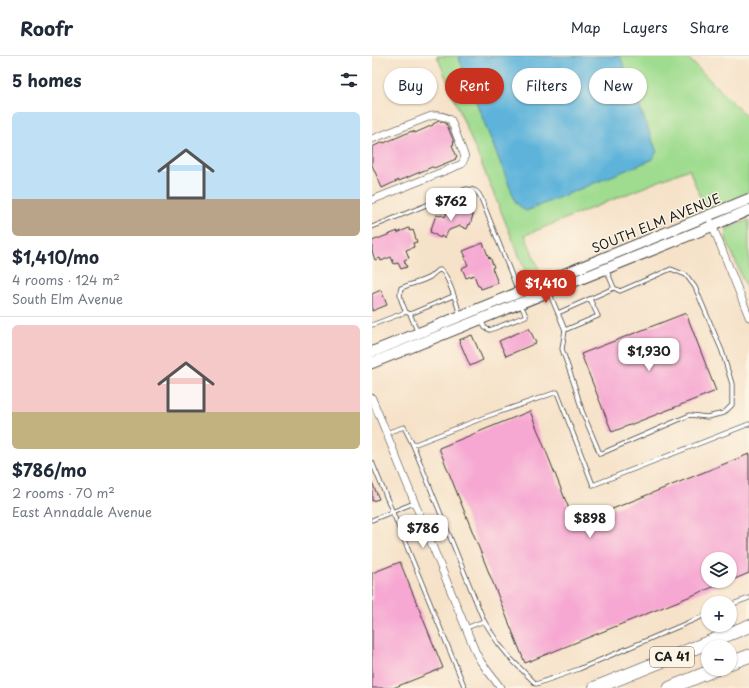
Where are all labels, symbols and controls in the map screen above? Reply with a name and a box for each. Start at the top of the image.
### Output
text: Roofr [20,14,73,42]
text: Map [571,17,601,38]
text: Layers [623,17,668,38]
text: Share [690,17,729,38]
text: 5 homes [12,67,82,93]
chip: Buy [384,68,437,104]
chip: Rent [445,68,504,104]
chip: Filters [512,68,581,104]
chip: New [589,68,647,104]
icon: filters [338,69,360,91]
icon: home [150,138,222,210]
pin: $762 [427,188,475,222]
street label: SOUTH ELM AVENUE [589,188,723,257]
text: $762 [435,191,467,210]
text: $1,410/mo [12,244,99,270]
text: 4 rooms · 124 m² [12,270,120,289]
pin: $1,410 [513,270,579,304]
text: $1,410 [525,273,567,292]
text: South Elm Avenue [12,289,123,308]
pin: $1,930 [616,338,682,372]
text: $1,930 [627,341,671,360]
icon: home [150,351,222,423]
text: $786/mo [12,457,86,483]
text: 2 rooms · 70 m² [12,483,115,502]
text: East Annadale Avenue [12,502,152,521]
pin: $898 [566,505,614,539]
text: $898 [574,508,606,527]
pin: $786 [399,515,447,549]
text: $786 [407,518,439,537]
map controls [701,552,737,676]
button: layers [701,552,737,588]
button: + [701,596,737,632]
button: − [701,640,737,676]
road number: CA 41 [650,647,694,667]

